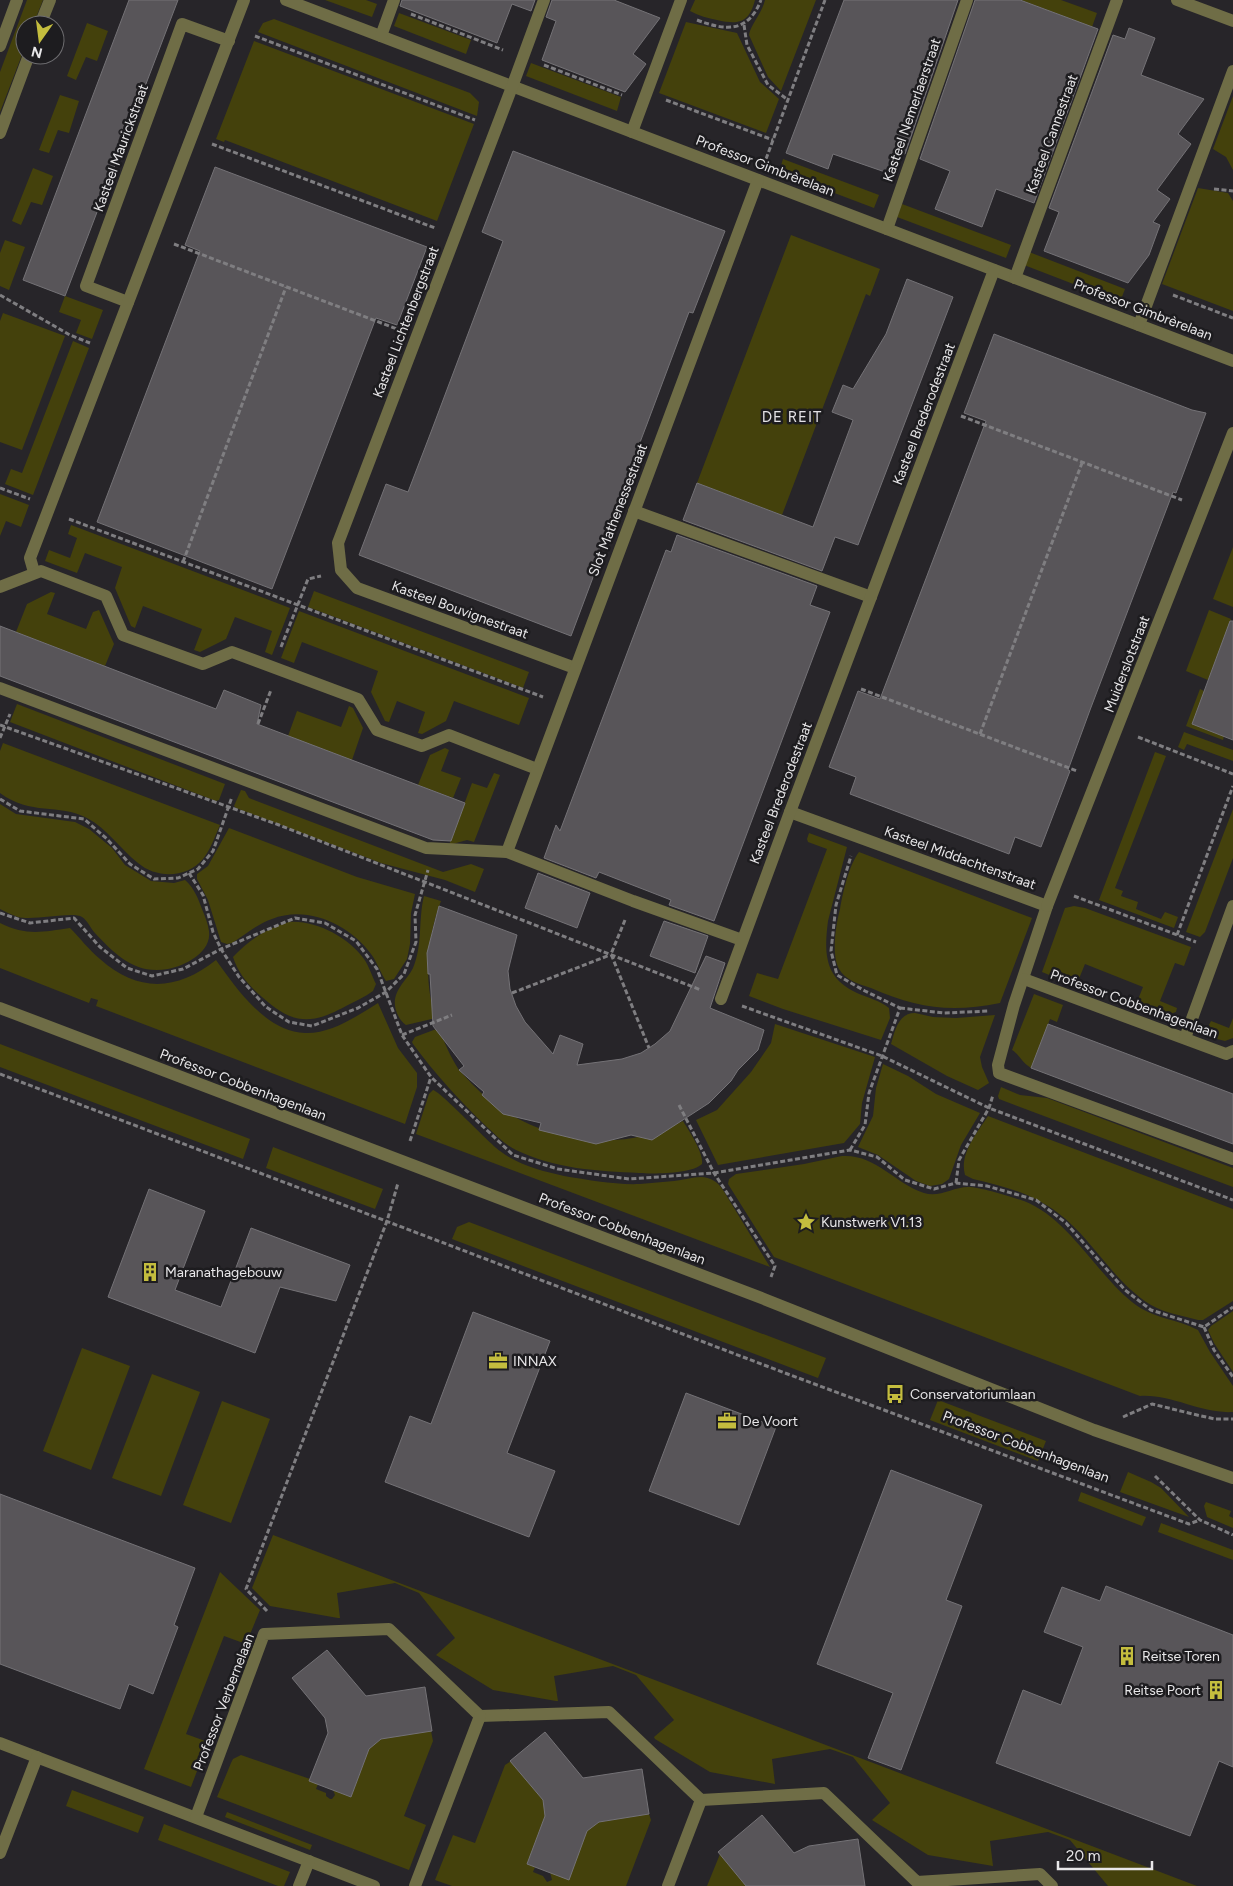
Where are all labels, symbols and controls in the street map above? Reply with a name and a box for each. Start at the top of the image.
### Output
north arrow [15,15,65,65]
street label: Kasteel Nemerlaerstraat [879,36,945,184]
text: N [30,43,44,62]
street label: Kasteel Cannestraat [1023,72,1081,196]
street label: Kasteel Maurickstraat [90,82,152,214]
street label: Professor Gimbrèrelaan [693,132,837,200]
street label: Kasteel Lichtenbergstraat [369,244,443,400]
street label: Professor Gimbrèrelaan [1071,276,1215,344]
street label: Kasteel Brederodestraat [889,341,959,487]
district label: DE REIT [762,408,822,426]
street label: Slot Mathenessestraat [585,441,651,579]
street label: Kasteel Bouvignestraat [389,577,531,643]
street label: Muiderslotstraat [1101,613,1153,715]
street label: Kasteel Brederodestraat [746,720,816,866]
street label: Kasteel Middachtenstraat [882,823,1038,893]
street label: Professor Cobbenhagenlaan [1048,966,1220,1042]
street label: Professor Cobbenhagenlaan [157,1045,329,1125]
street label: Professor Cobbenhagenlaan [536,1189,708,1269]
place icon: Kunstwerk V1.13 [795,1211,817,1233]
place label: Kunstwerk V1.13 [821,1214,922,1231]
building icon: Maranathagebouw [139,1261,161,1283]
place label: Maranathagebouw [165,1264,282,1281]
office icon: INNAX [487,1350,509,1372]
place label: INNAX [513,1353,557,1370]
bus stop icon: Conservatoriumlaan [884,1383,906,1405]
place label: Conservatoriumlaan [910,1386,1036,1403]
street label: Professor Cobbenhagenlaan [940,1407,1112,1487]
office icon: De Voort [716,1410,738,1432]
place label: De Voort [742,1413,798,1430]
street label: Professor Verbernelaan [190,1631,258,1773]
building icon: Reitse Toren [1116,1645,1138,1667]
place label: Reitse Toren [1142,1648,1220,1665]
building icon: Reitse Poort [1205,1679,1227,1701]
place label: Reitse Poort [1124,1682,1201,1699]
scale bar [1058,1838,1152,1870]
text: 20 m [1066,1847,1100,1865]

